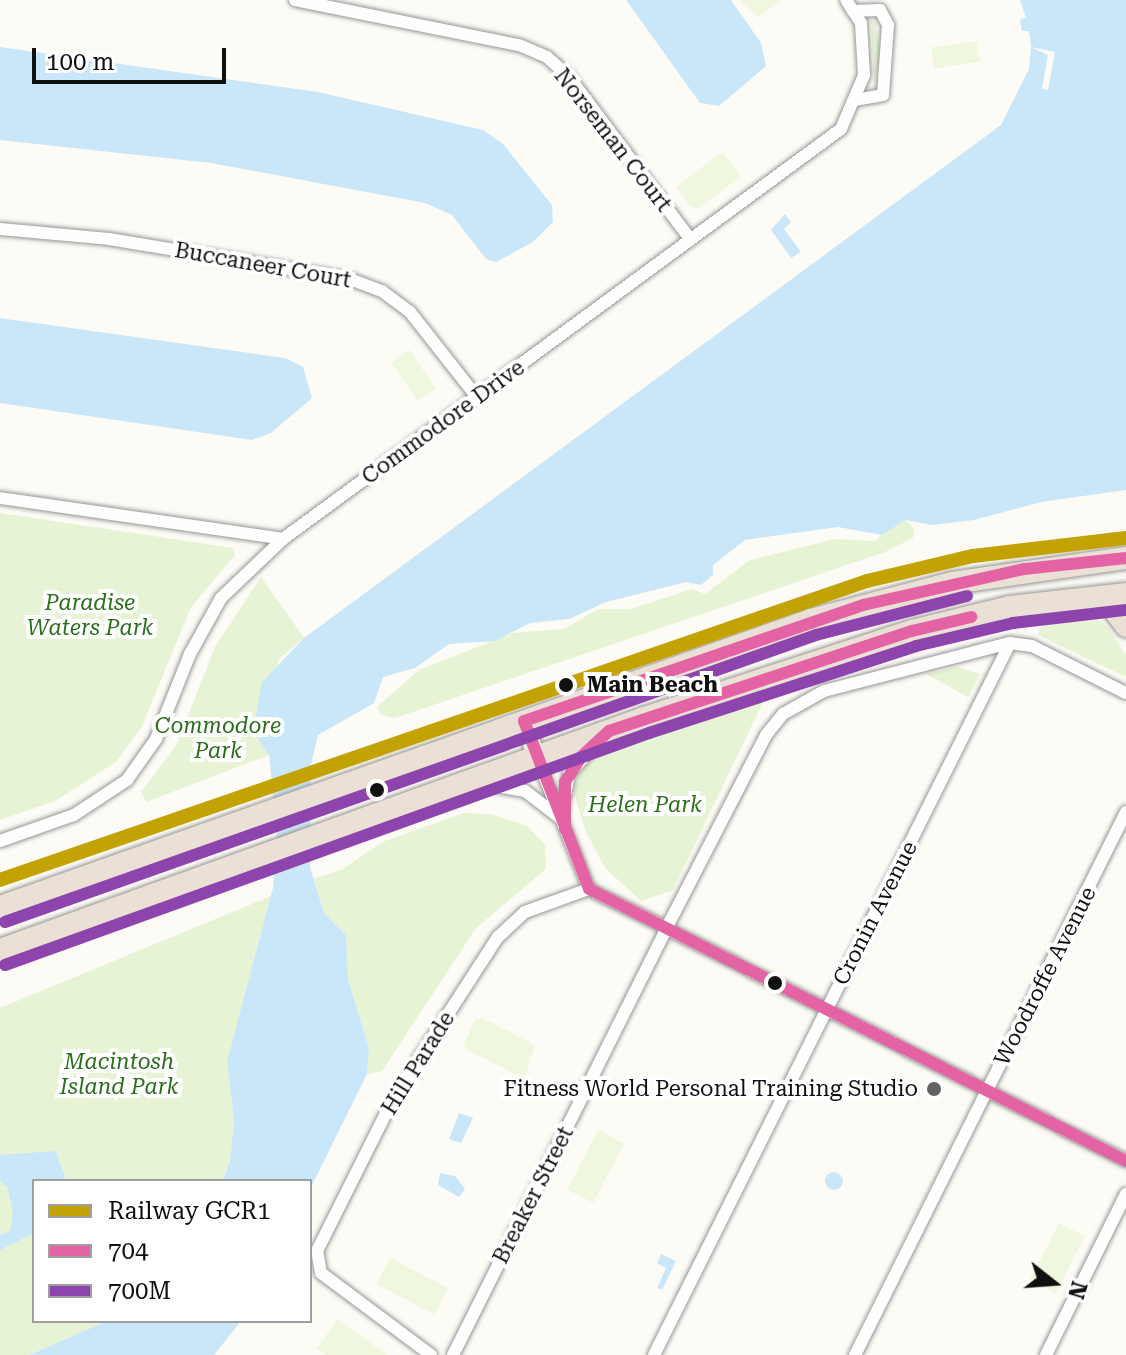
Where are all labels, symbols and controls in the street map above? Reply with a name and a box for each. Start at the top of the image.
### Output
scale bar [36,32,230,82]
text: 100 m [46,48,114,76]
street label: Norseman Court [549,63,677,217]
street label: Buccaneer Court [173,237,353,293]
street label: Commodore Drive [357,354,529,490]
park label: Paradise Waters Park [27,589,153,640]
marker: Main Beach [552,671,580,699]
place label: Main Beach [587,672,718,698]
park label: Commodore Park [155,712,281,764]
unlabelled marker [369,782,385,798]
park label: Helen Park [588,792,702,818]
street label: Cronin Avenue [827,837,923,989]
street label: Woodroffe Avenue [989,882,1101,1070]
unlabelled marker [767,975,783,991]
street label: Hill Parade [376,1007,460,1119]
park label: Macintosh Island Park [60,1048,178,1100]
place label: Fitness World Personal Training Studio [504,1076,918,1102]
marker: Fitness World Personal Training Studio [925,1080,943,1098]
street label: Breaker Street [487,1122,579,1268]
legend [32,1179,312,1323]
text: Railway GCR1 [108,1197,271,1225]
text: 704 [108,1237,148,1265]
north arrow [1014,1243,1094,1323]
text: 700M [108,1277,171,1305]
text: N [1063,1278,1092,1302]

